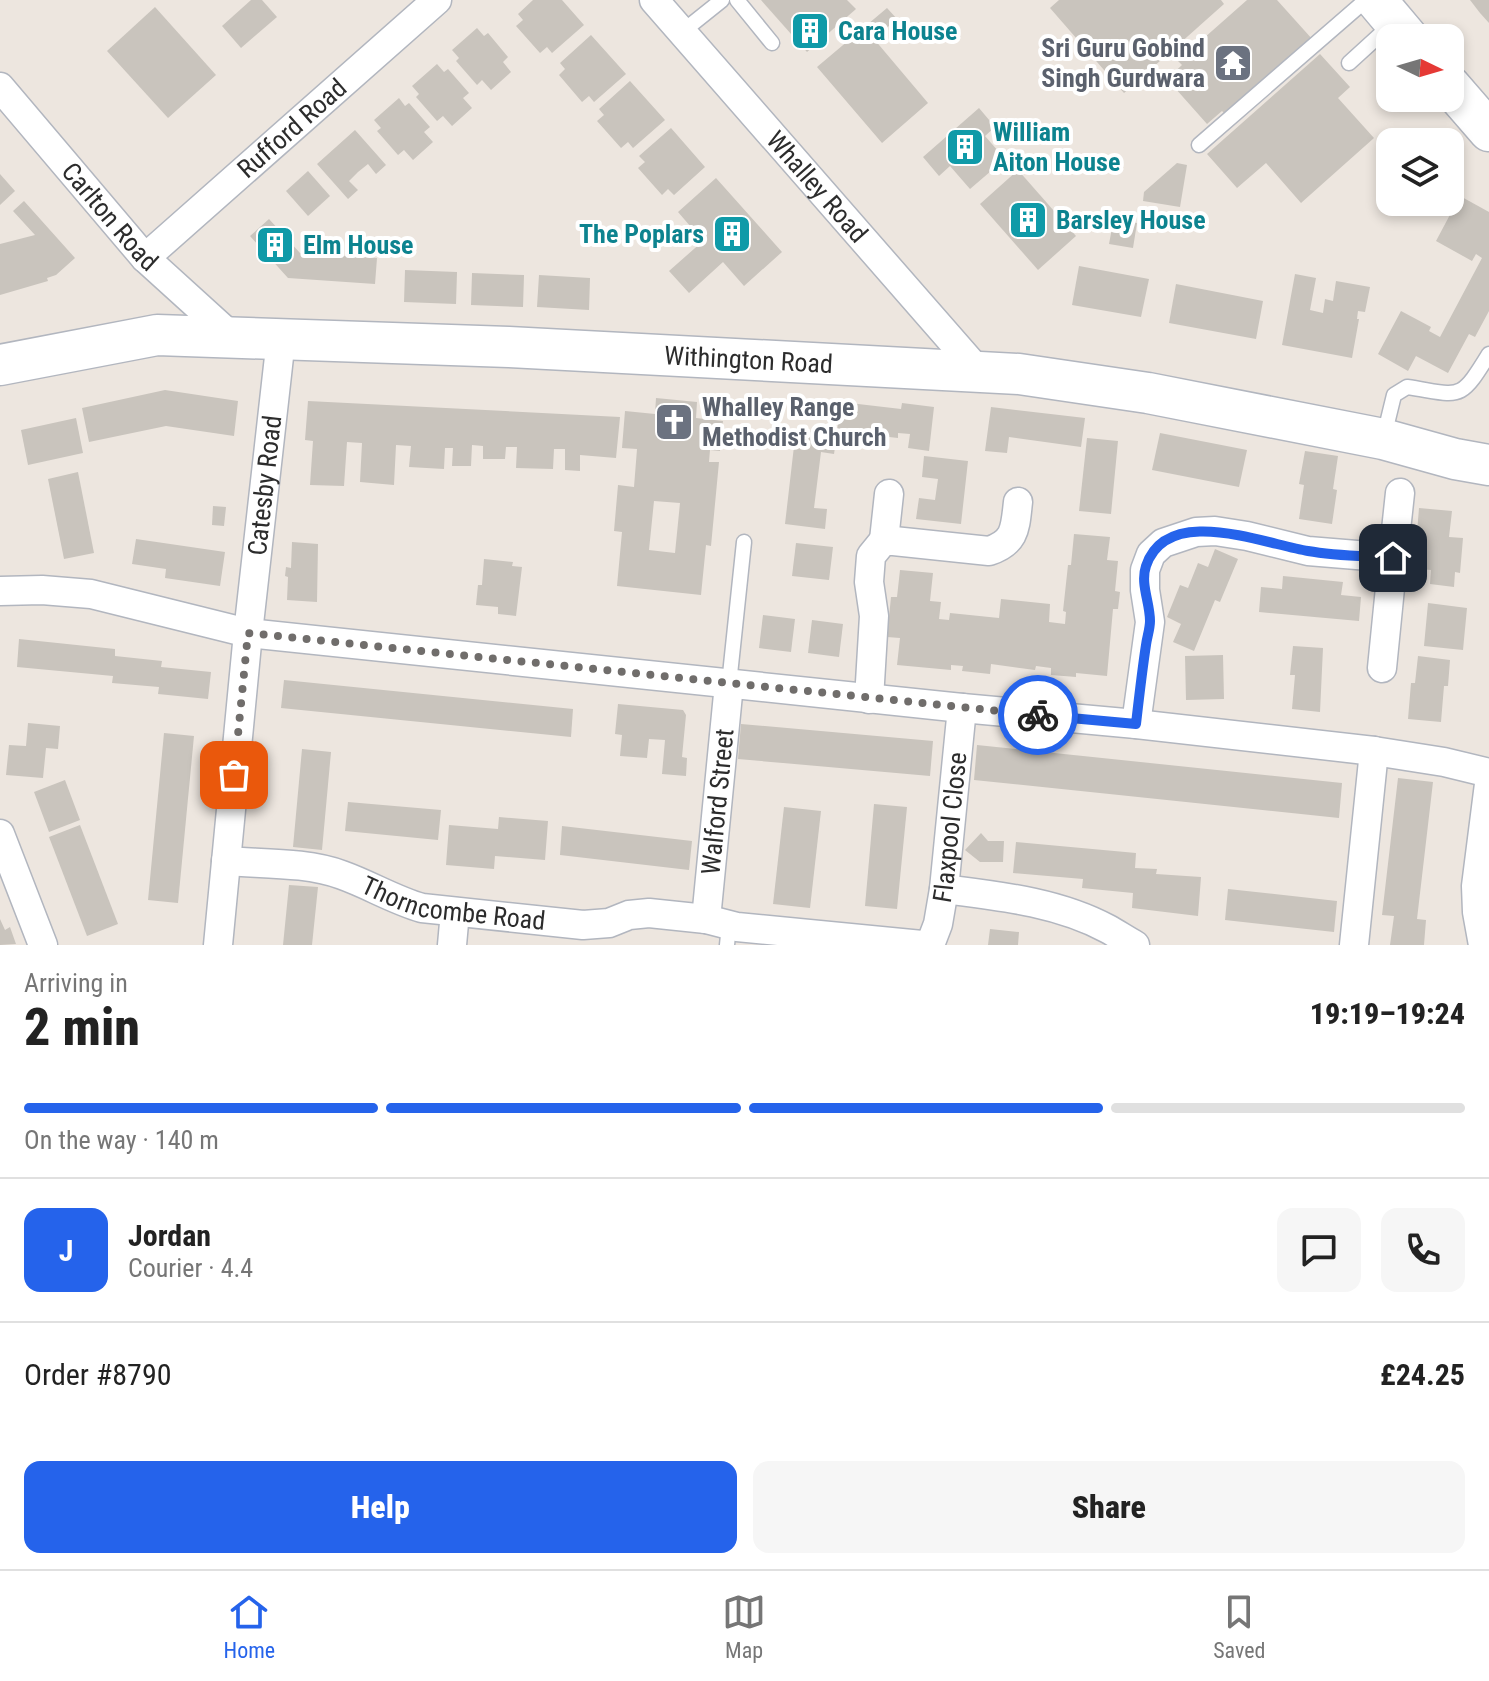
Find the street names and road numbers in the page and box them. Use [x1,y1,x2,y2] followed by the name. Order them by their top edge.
[231,72,352,184] street label: Rufford Road
[761,125,874,249] street label: Whalley Road
[56,156,164,277] street label: Carlton Road
[664,340,834,379] street label: Withington Road
[242,414,287,557] street label: Catesby Road
[695,727,740,876] street label: Walford Street
[927,751,973,905] street label: Flaxpool Close
[357,870,547,936] street label: Thorncombe Road

